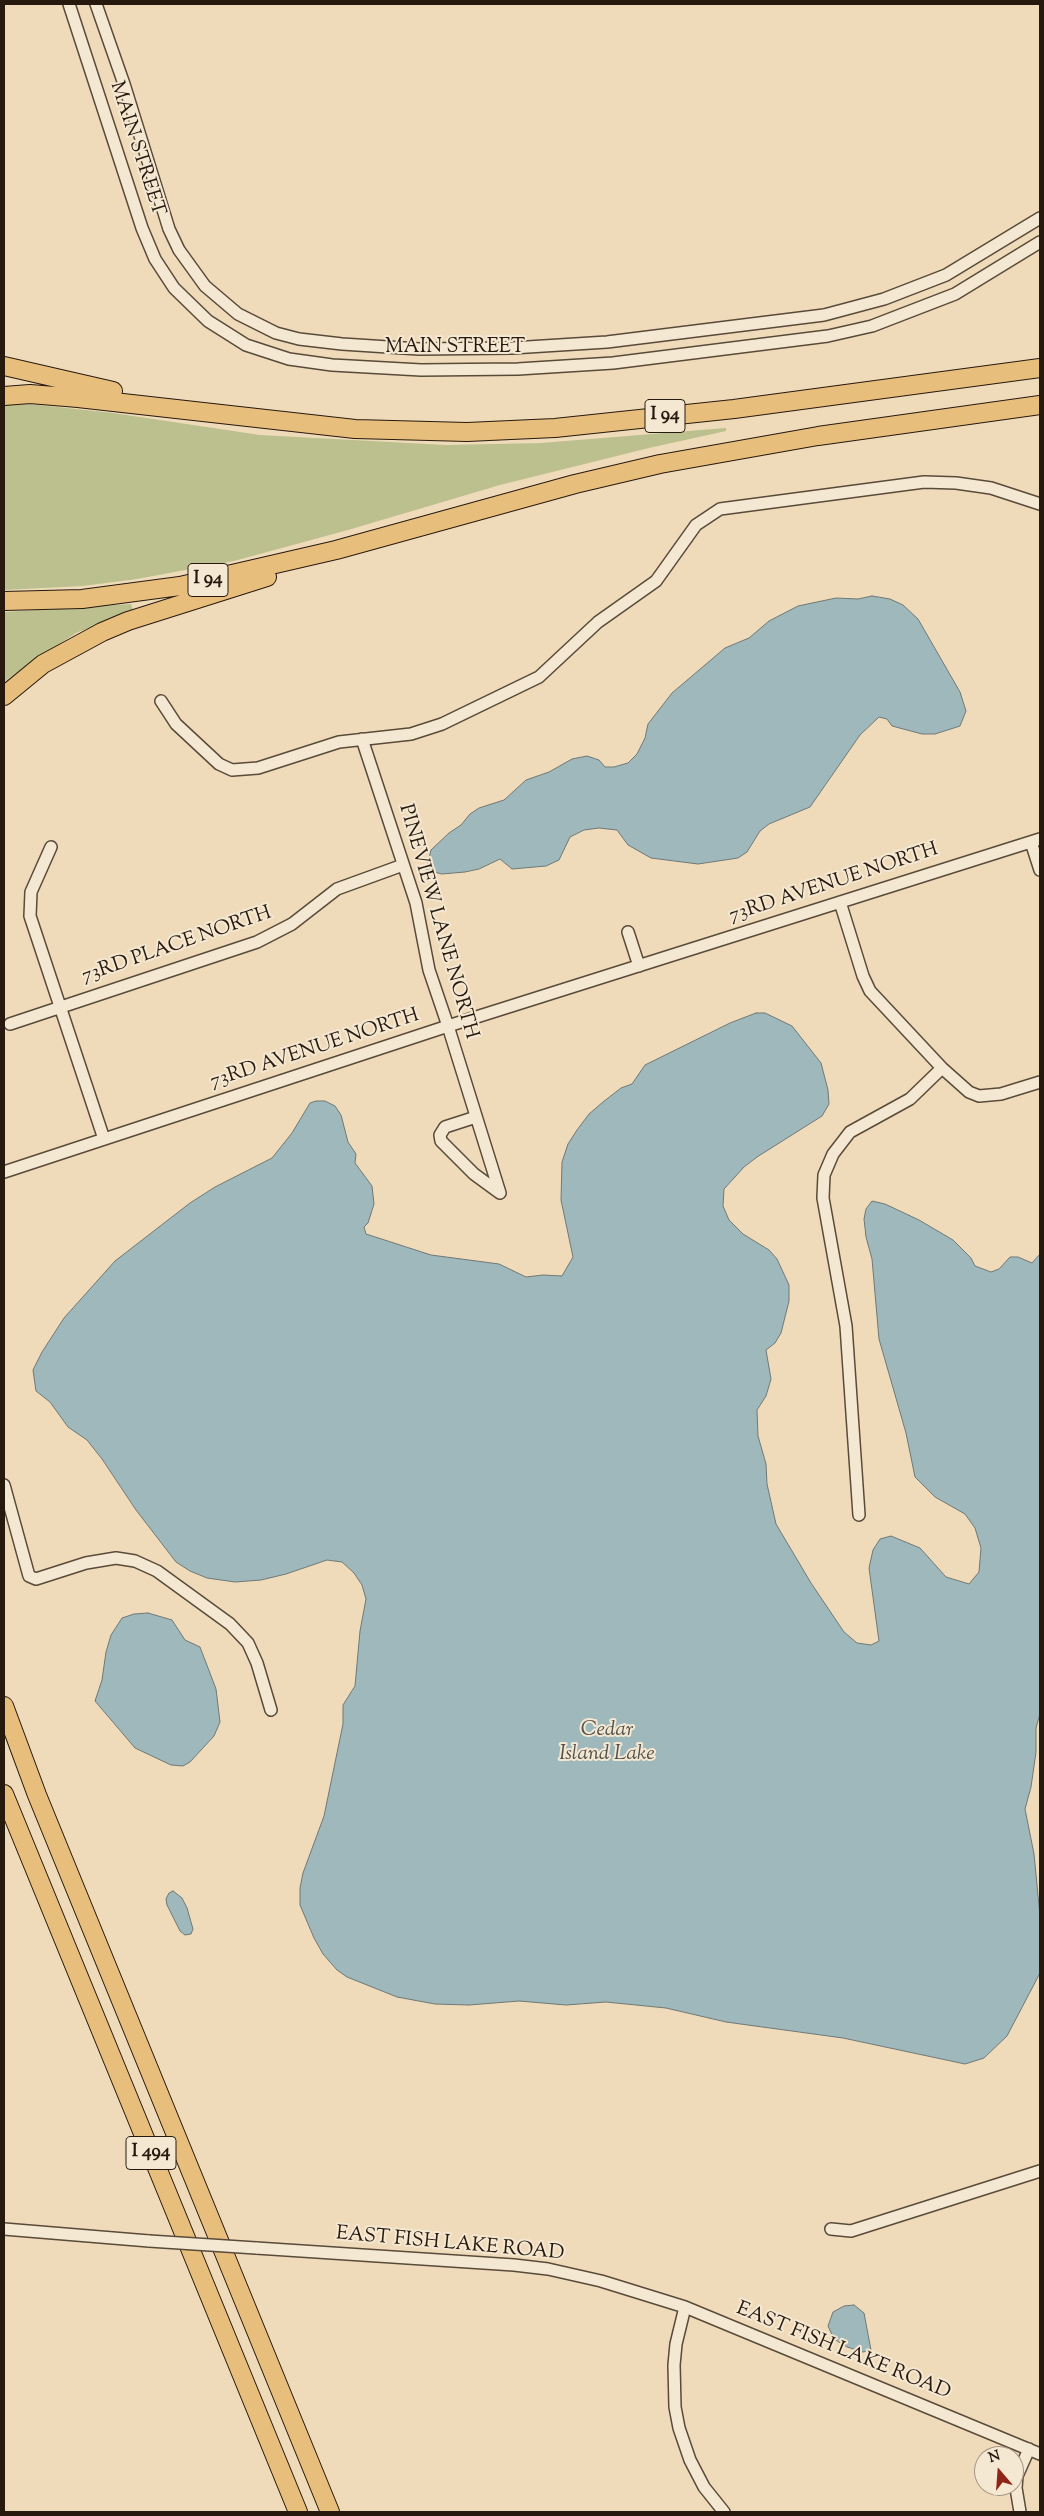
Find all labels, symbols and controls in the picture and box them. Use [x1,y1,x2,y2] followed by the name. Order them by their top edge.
[103,79,169,219] street label: MAIN STREET
[385,337,525,361] street label: MAIN STREET
[645,400,685,432] road number: I 94
[188,564,228,596] road number: I 94
[392,802,482,1042] street label: PINEVIEW LANE NORTH
[726,839,942,929] street label: 73RD AVENUE NORTH
[79,902,275,990] street label: 73RD PLACE NORTH
[207,1005,423,1095] street label: 73RD AVENUE NORTH
[559,1718,655,1768] water label: Cedar Island Lake
[126,2136,176,2170] road number: I 494
[335,2223,565,2267] street label: EAST FISH LAKE ROAD
[732,2298,954,2406] street label: EAST FISH LAKE ROAD
[974,2446,1024,2496] north arrow
[986,2446,1003,2469] text: N

